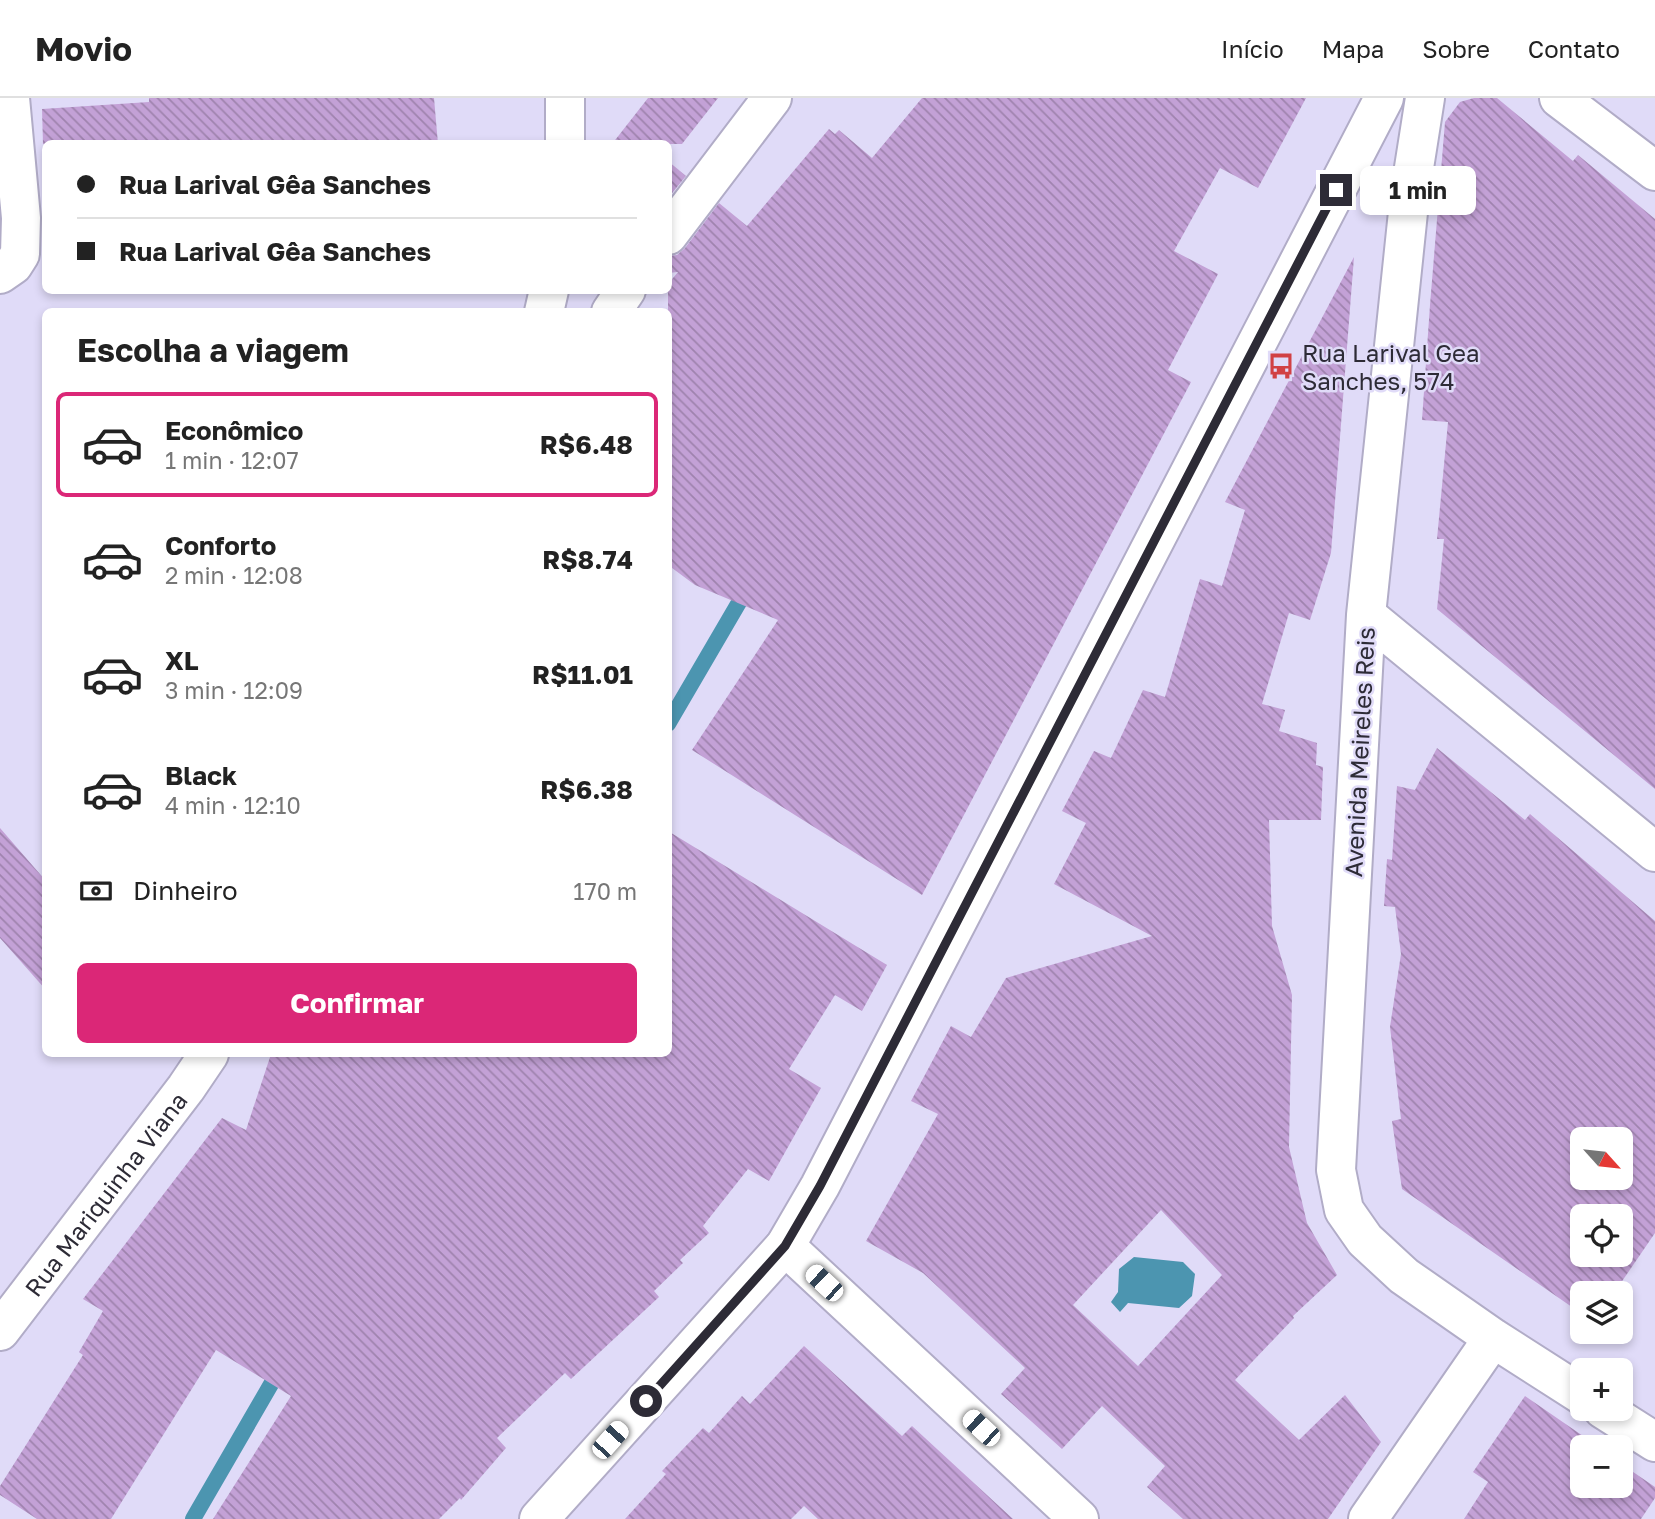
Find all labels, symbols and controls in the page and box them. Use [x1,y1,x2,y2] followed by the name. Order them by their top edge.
[35,29,132,68] text: Movio
[1221,34,1284,63] text: Início
[1322,34,1384,63] text: Mapa
[1422,34,1490,63] text: Sobre
[1528,34,1620,63] text: Contato
[1360,166,1476,214] callout: 1 min
[119,169,431,200] text: Rua Larival Gêa Sanches
[1320,174,1352,206] route end
[1389,176,1447,204] text: 1 min
[119,236,431,267] text: Rua Larival Gêa Sanches
[77,331,349,369] text: Escolha a viagem
[1302,338,1480,395] place label: Rua Larival Gea Sanches, 574
[1266,351,1296,381] bus stop icon: Rua Larival Gea Sanches, 574
[81,413,144,476] icon: car
[165,415,303,446] text: Econômico
[540,429,633,460] text: R$6.48
[165,446,299,474] text: 1 min · 12:07
[81,528,144,591] icon: car
[165,530,276,561] text: Conforto
[542,544,633,575] text: R$8.74
[165,561,303,589] text: 2 min · 12:08
[1338,626,1380,878] street label: Avenida Meireles Reis
[81,643,144,706] icon: car
[165,645,199,676] text: XL
[532,659,633,690] text: R$11.01
[165,676,303,704] text: 3 min · 12:09
[81,758,144,821] icon: car
[165,760,237,791] text: Black
[540,774,633,805] text: R$6.38
[165,791,301,819] text: 4 min · 12:10
[77,872,115,910] icon: cash
[133,875,238,906] text: Dinheiro
[573,877,637,905] text: 170 m
[77,963,637,1043] button: Confirmar
[18,1086,192,1301] street label: Rua Mariquinha Viana
[1570,1127,1633,1190] north arrow
[1570,1127,1633,1498] map controls
[1570,1204,1633,1267] button: locate
[802,1261,847,1305] car
[1570,1281,1633,1344] button: layers
[1570,1358,1633,1421] button: +
[630,1385,662,1417] route start
[959,1406,1004,1450] car
[589,1417,632,1463] car
[1570,1435,1633,1498] button: −

